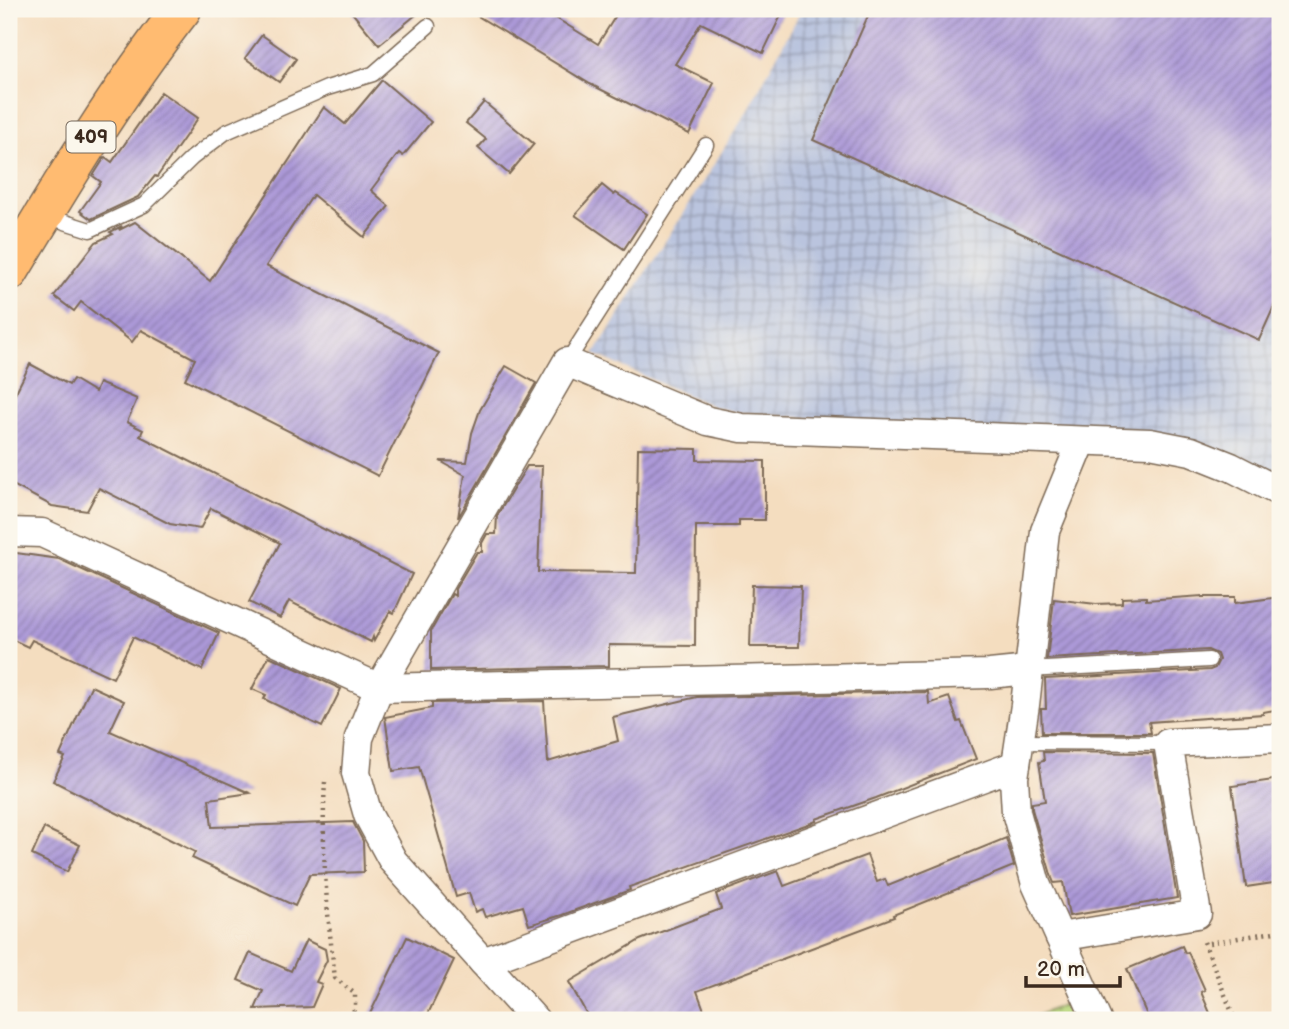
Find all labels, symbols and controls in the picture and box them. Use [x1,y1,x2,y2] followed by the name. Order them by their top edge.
[66,122,116,153] road number: 409
[1026,945,1121,989] scale bar
[1037,957,1085,982] text: 20 m

